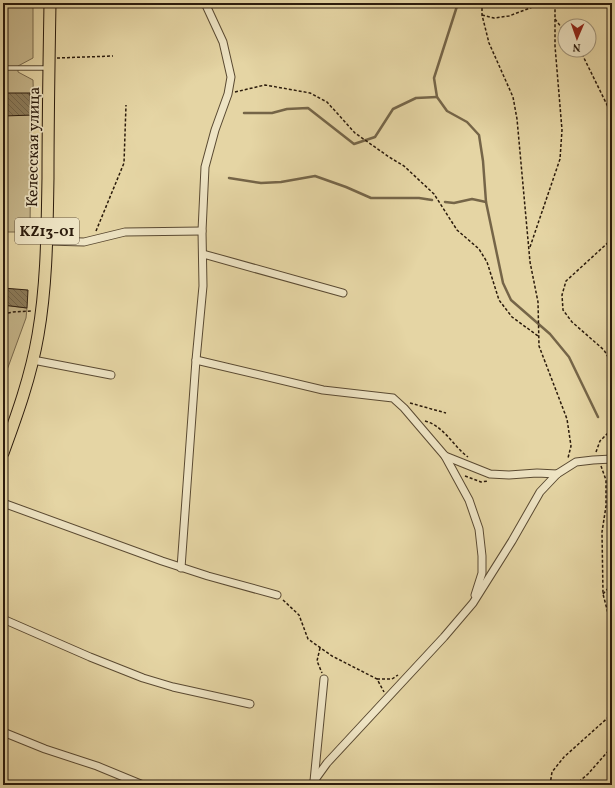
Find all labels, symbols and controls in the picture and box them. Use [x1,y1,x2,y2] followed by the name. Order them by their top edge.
[557,18,597,58] north arrow
[572,39,581,54] text: N
[22,87,46,207] street label: Келесская улица
[15,218,79,244] road number: KZ13-01

